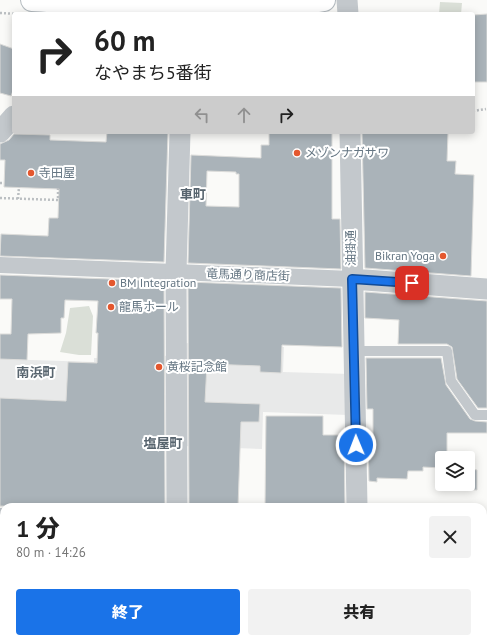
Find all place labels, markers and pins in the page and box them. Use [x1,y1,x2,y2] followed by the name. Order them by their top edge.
[305,145,389,160] place label: メゾンナガサワ
[292,148,302,158] marker: メゾンナガサワ
[39,165,75,180] place label: 寺田屋
[26,168,36,178] marker: 寺田屋
[375,248,435,263] place label: Bikran Yoga
[438,251,448,261] marker: Bikran Yoga
[395,266,429,300] pin
[120,275,196,290] place label: BM Integration
[107,278,117,288] marker: BM Integration
[119,299,179,314] place label: 龍馬ホール
[106,302,116,312] marker: 龍馬ホール
[167,359,227,374] place label: 黄桜記念館
[154,362,164,372] marker: 黄桜記念館

